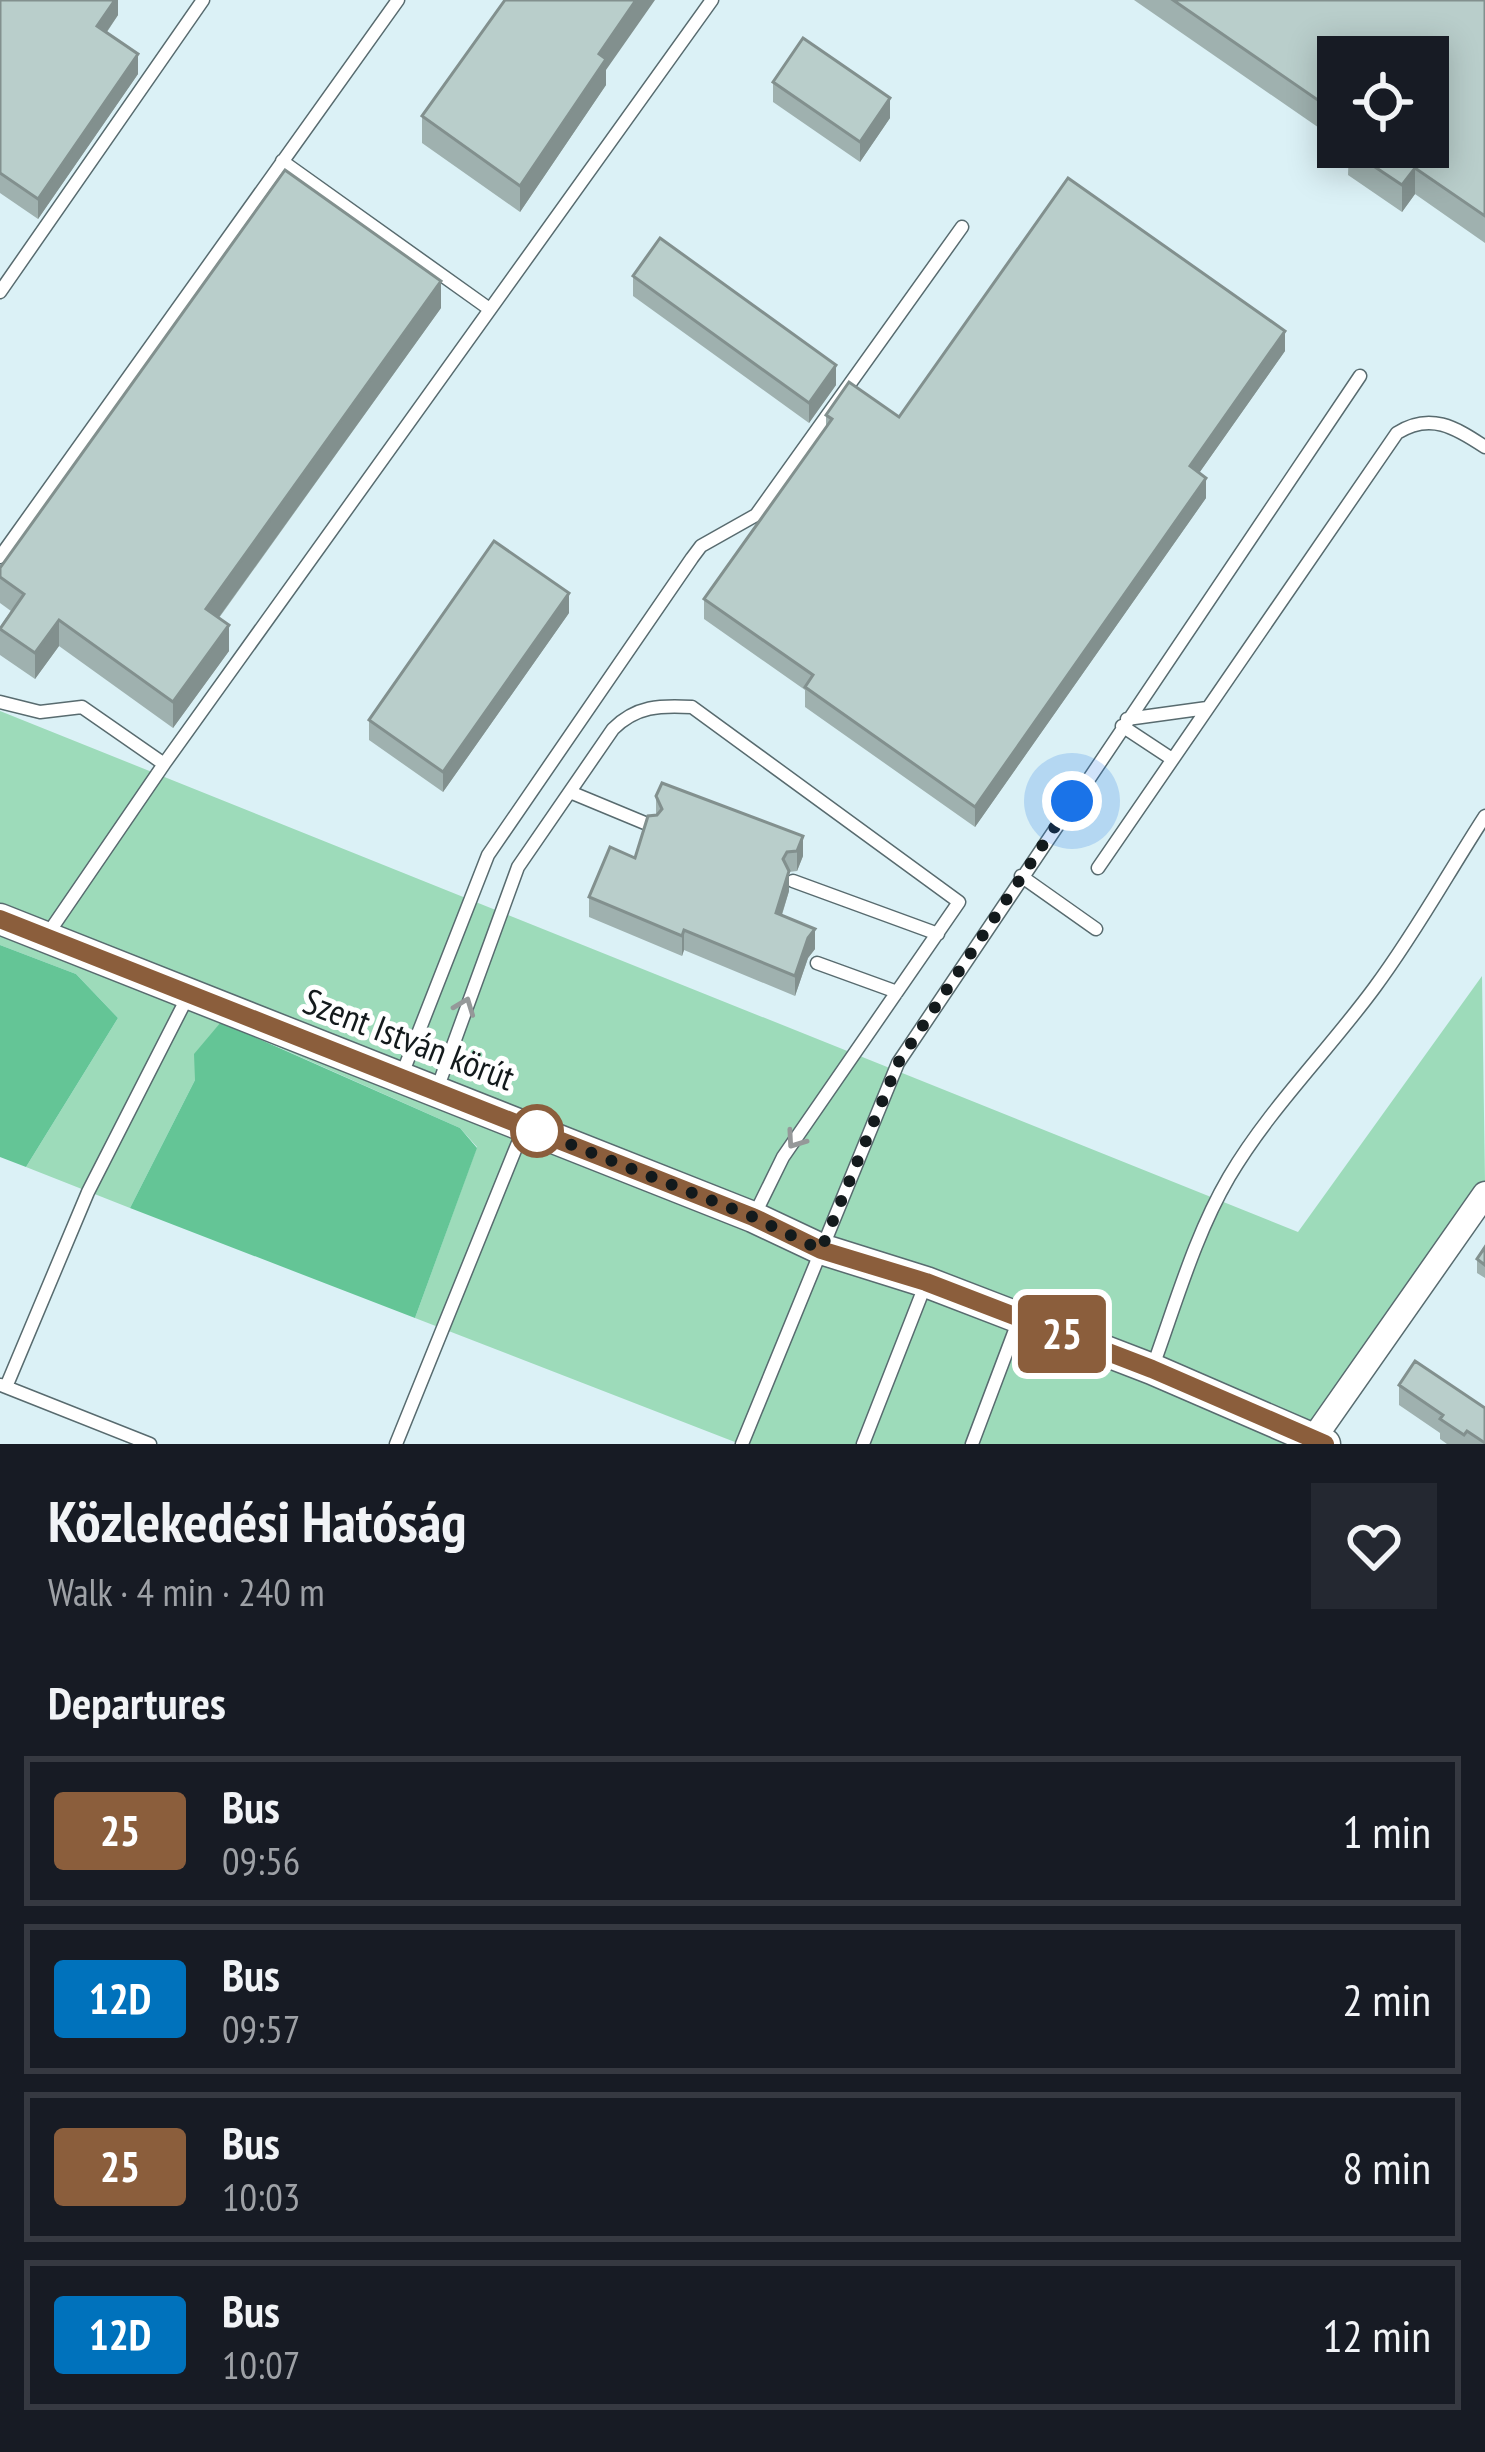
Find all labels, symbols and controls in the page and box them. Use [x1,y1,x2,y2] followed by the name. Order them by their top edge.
[1317,36,1449,168] map controls
[1317,36,1449,168] button: locate
[1042,771,1102,831] your location
[297,977,522,1100] street label: Szent István körút
[451,997,475,1018] one-way arrow
[512,1106,562,1156] unlabelled marker
[787,1126,809,1148] one-way arrow
[1008,1295,1116,1373] line badge: 25
[1042,1306,1082,1361] text: 25
[1311,1483,1437,1609] button: heart
[48,1484,467,1558] text: Közlekedési Hatóság
[48,1566,325,1617] text: Walk · 4 min · 240 m
[48,1673,226,1731] text: Departures
[222,1777,280,1835] text: Bus
[1342,1802,1431,1860] text: 1 min
[100,1803,140,1858] text: 25
[222,1835,300,1886] text: 09:56
[222,1945,280,2003] text: Bus
[1342,1970,1431,2028] text: 2 min
[89,1971,151,2026] text: 12D
[222,2003,300,2054] text: 09:57
[222,2113,280,2171] text: Bus
[1342,2138,1431,2196] text: 8 min
[100,2139,140,2194] text: 25
[222,2171,300,2222] text: 10:03
[222,2281,280,2339] text: Bus
[1322,2306,1431,2364] text: 12 min
[89,2307,151,2362] text: 12D
[222,2339,300,2390] text: 10:07

